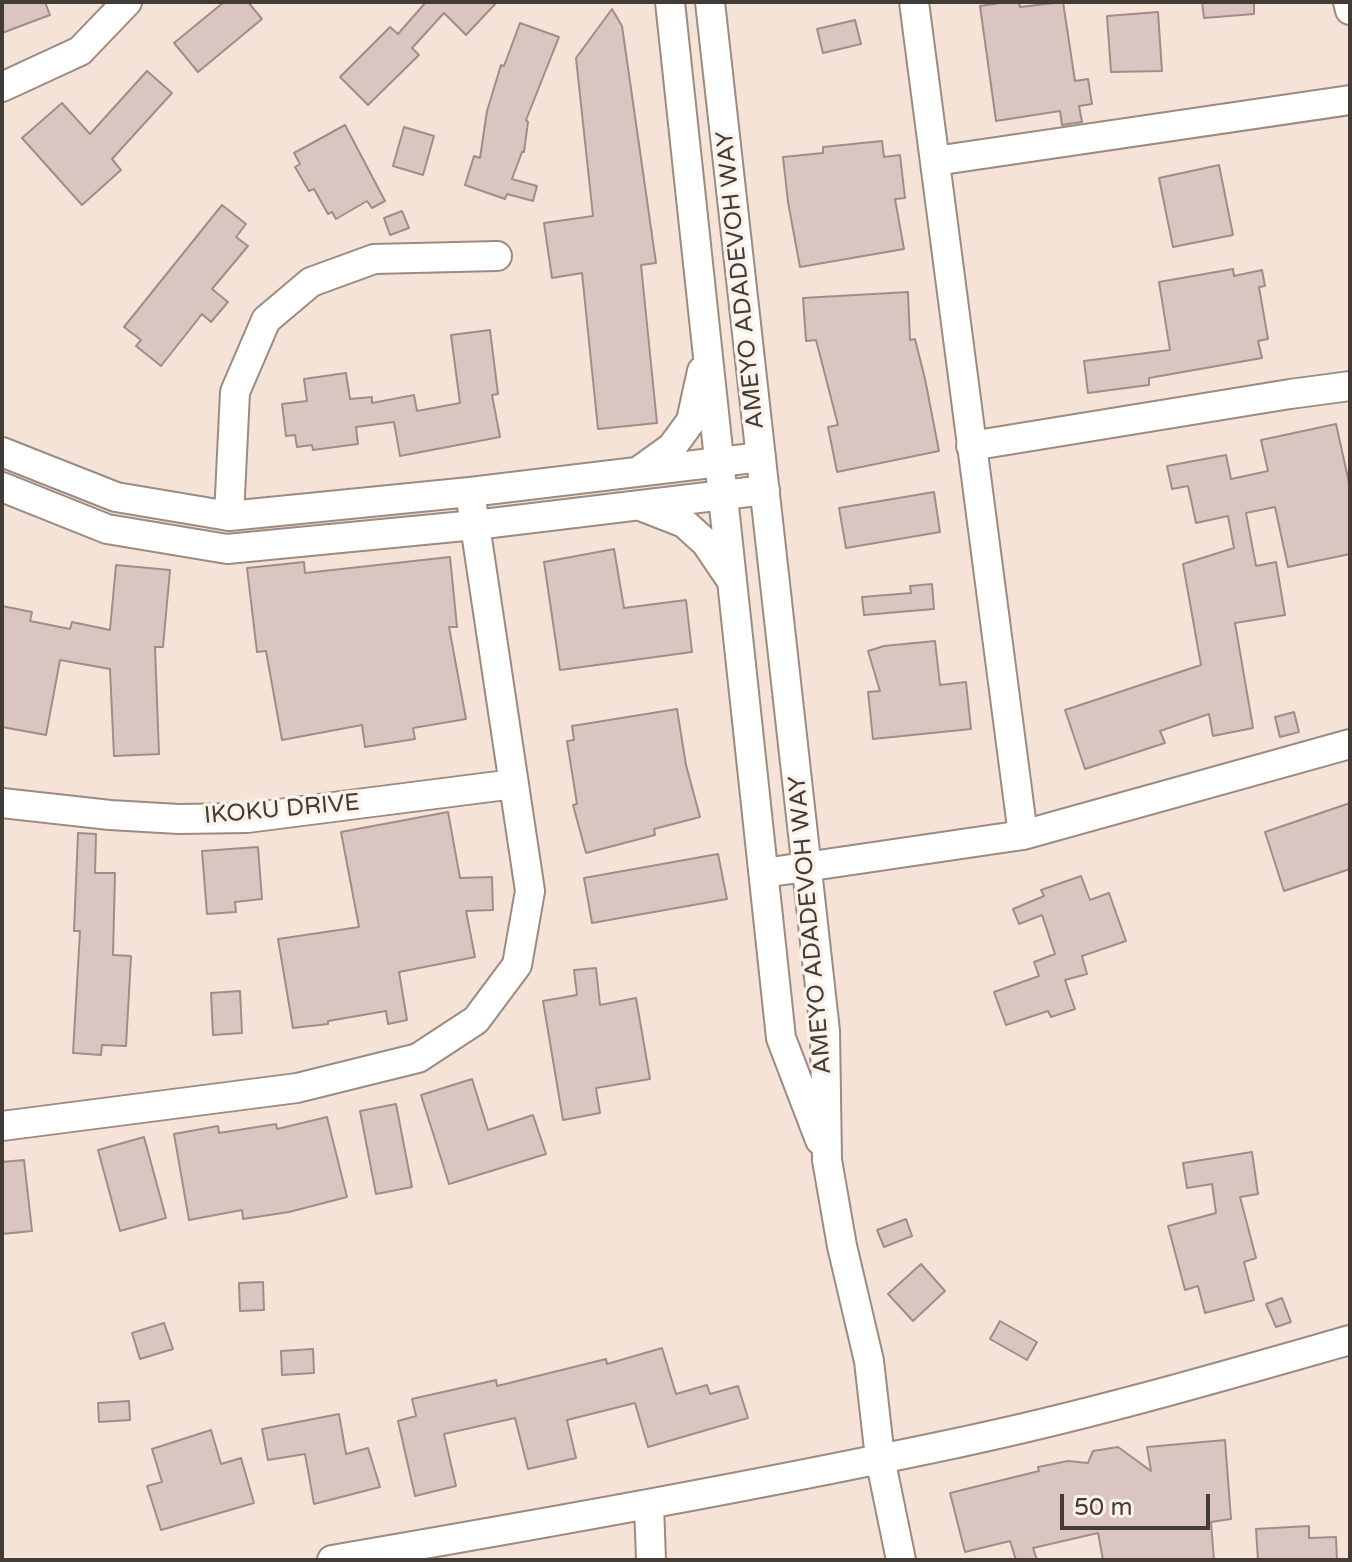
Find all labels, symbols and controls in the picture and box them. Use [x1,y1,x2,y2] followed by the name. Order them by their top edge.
[711,129,771,431] street label: AMEYO ADADEVOH WAY
[784,774,838,1076] street label: AMEYO ADADEVOH WAY
[203,789,361,831] street label: IKOKU DRIVE
[1064,1478,1214,1528] scale bar
[1074,1493,1132,1522] text: 50 m

